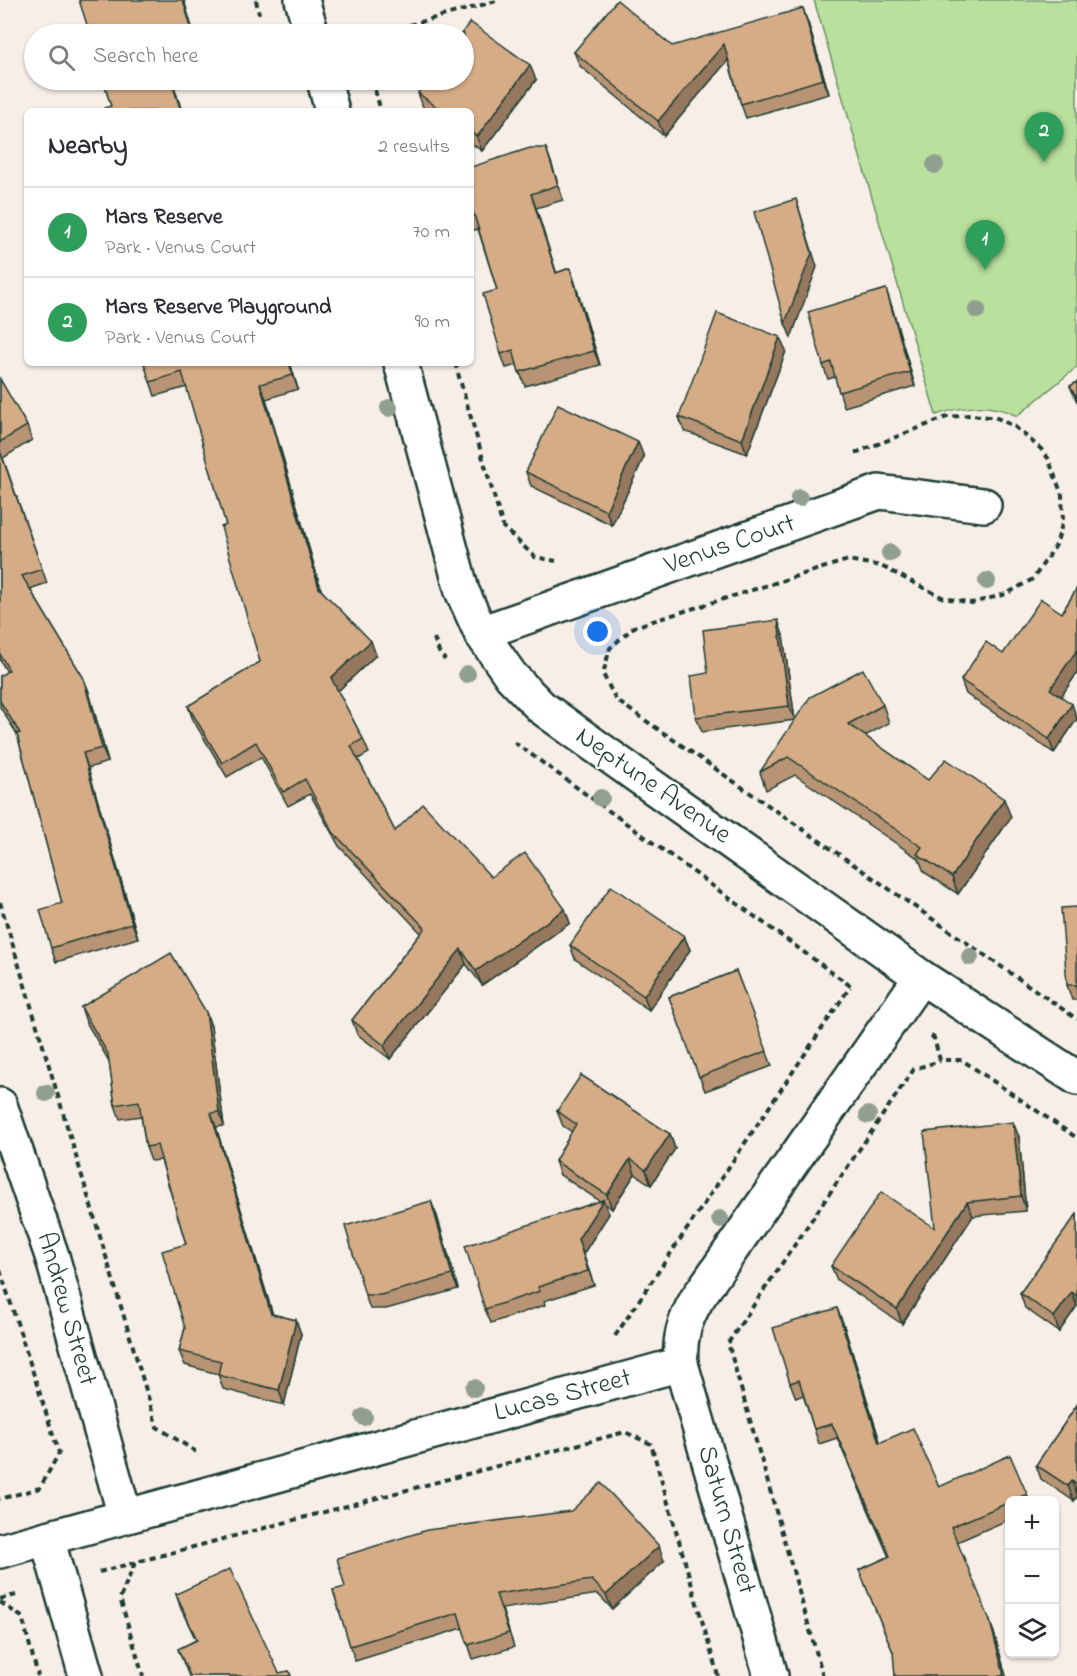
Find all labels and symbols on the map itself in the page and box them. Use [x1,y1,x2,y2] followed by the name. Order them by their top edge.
[1024,112,1064,162] pin: 2
[966,220,1004,270] pin: 1
[659,504,800,586] street label: Venus Court
[583,617,612,646] your location
[567,718,740,855] street label: Neptune Avenue
[25,1228,107,1390] street label: Andrew Street
[490,1359,636,1433] street label: Lucas Street
[686,1441,766,1599] street label: Saturn Street

